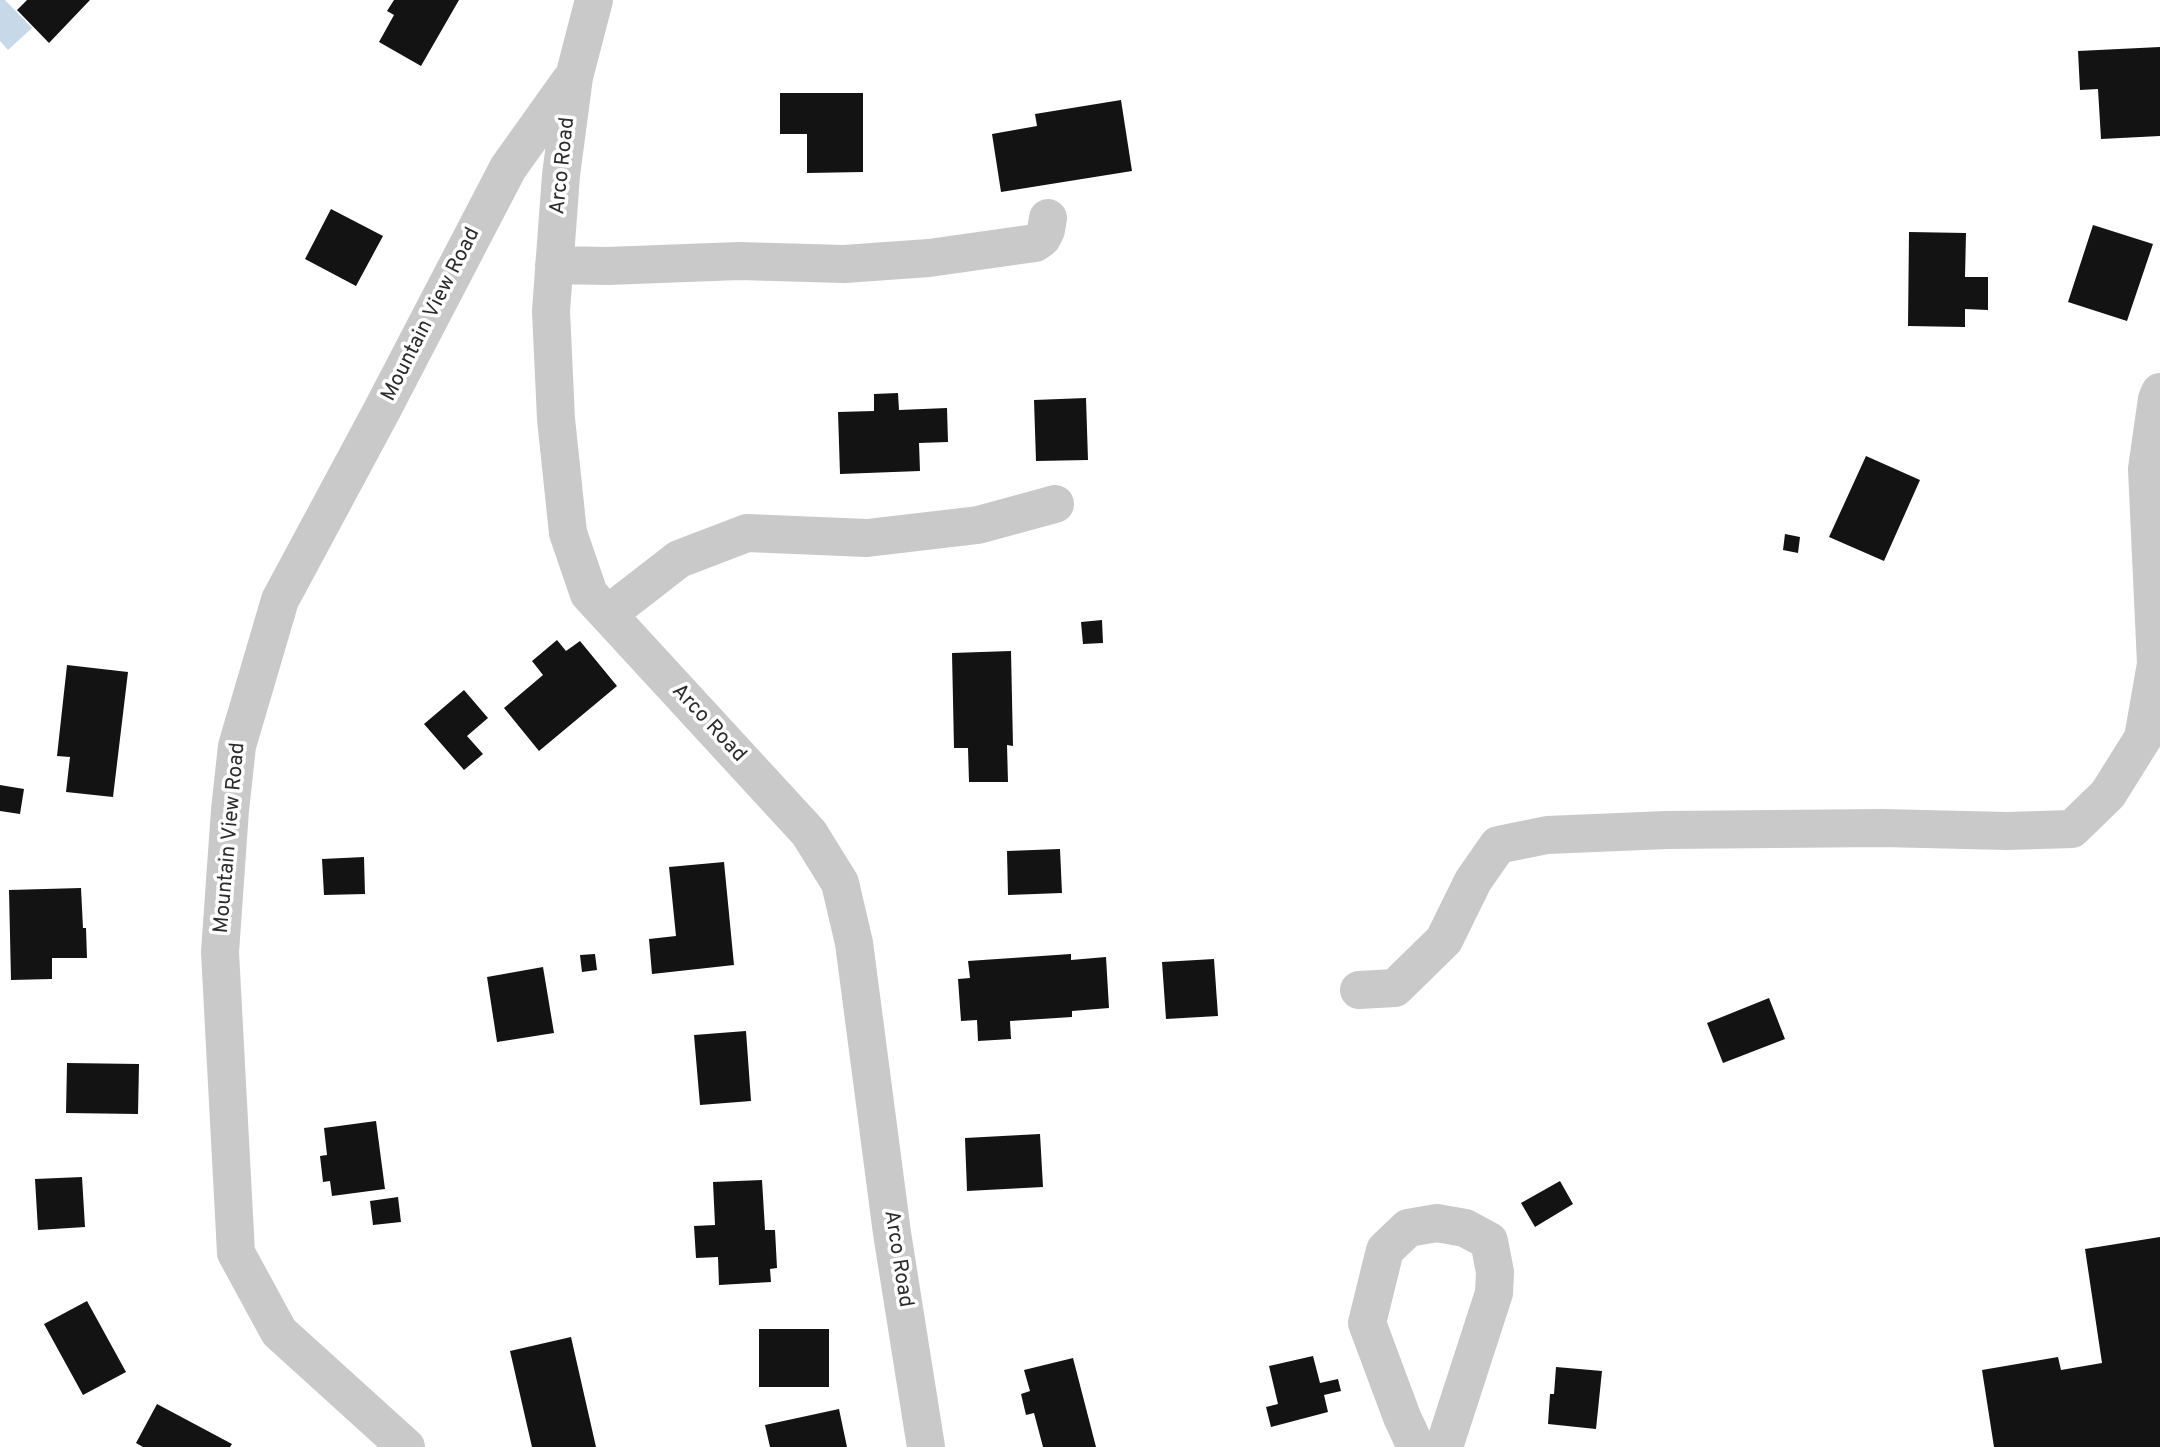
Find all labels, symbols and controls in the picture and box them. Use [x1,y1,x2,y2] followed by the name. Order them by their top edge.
[546,116,582,216] street label: Arco Road
[377,224,487,406] street label: Mountain View Road
[665,680,751,768] street label: Arco Road
[210,741,252,935] street label: Mountain View Road
[877,1209,917,1309] street label: Arco Road

